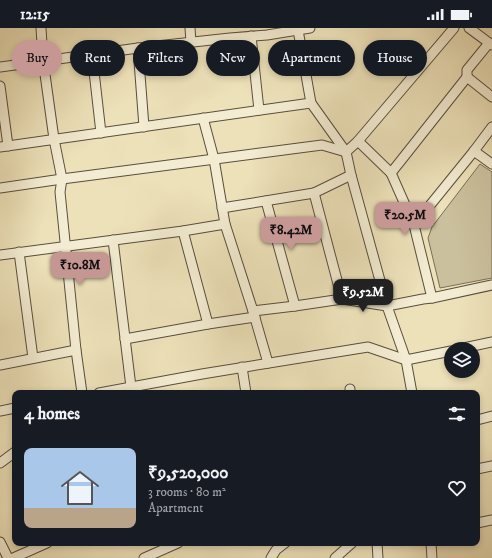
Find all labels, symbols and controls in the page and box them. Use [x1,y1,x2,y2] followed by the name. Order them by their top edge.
[20,5,50,24] text: 12:15
[12,40,62,76] chip: Buy
[70,40,125,76] chip: Rent
[133,40,198,76] chip: Filters
[206,40,260,76] chip: New
[268,40,355,76] chip: Apartment
[363,40,427,76] chip: House
[372,202,438,236] pin: ₹20.5M
[384,207,426,223] text: ₹20.5M
[258,217,324,251] pin: ₹8.42M
[270,222,312,238] text: ₹8.42M
[47,252,113,286] pin: ₹10.8M
[60,257,100,273] text: ₹10.8M
[330,279,396,313] pin: ₹9.52M
[342,284,384,300] text: ₹9.52M
[444,342,480,378] map controls
[444,342,480,378] button: layers
[24,403,80,425] text: 4 homes
[446,403,468,425] icon: filters
[148,462,229,484] text: ₹9,520,000
[56,464,104,512] icon: home
[446,477,468,499] icon: heart
[148,484,226,500] text: 3 rooms · 80 m²
[148,500,203,516] text: Apartment

